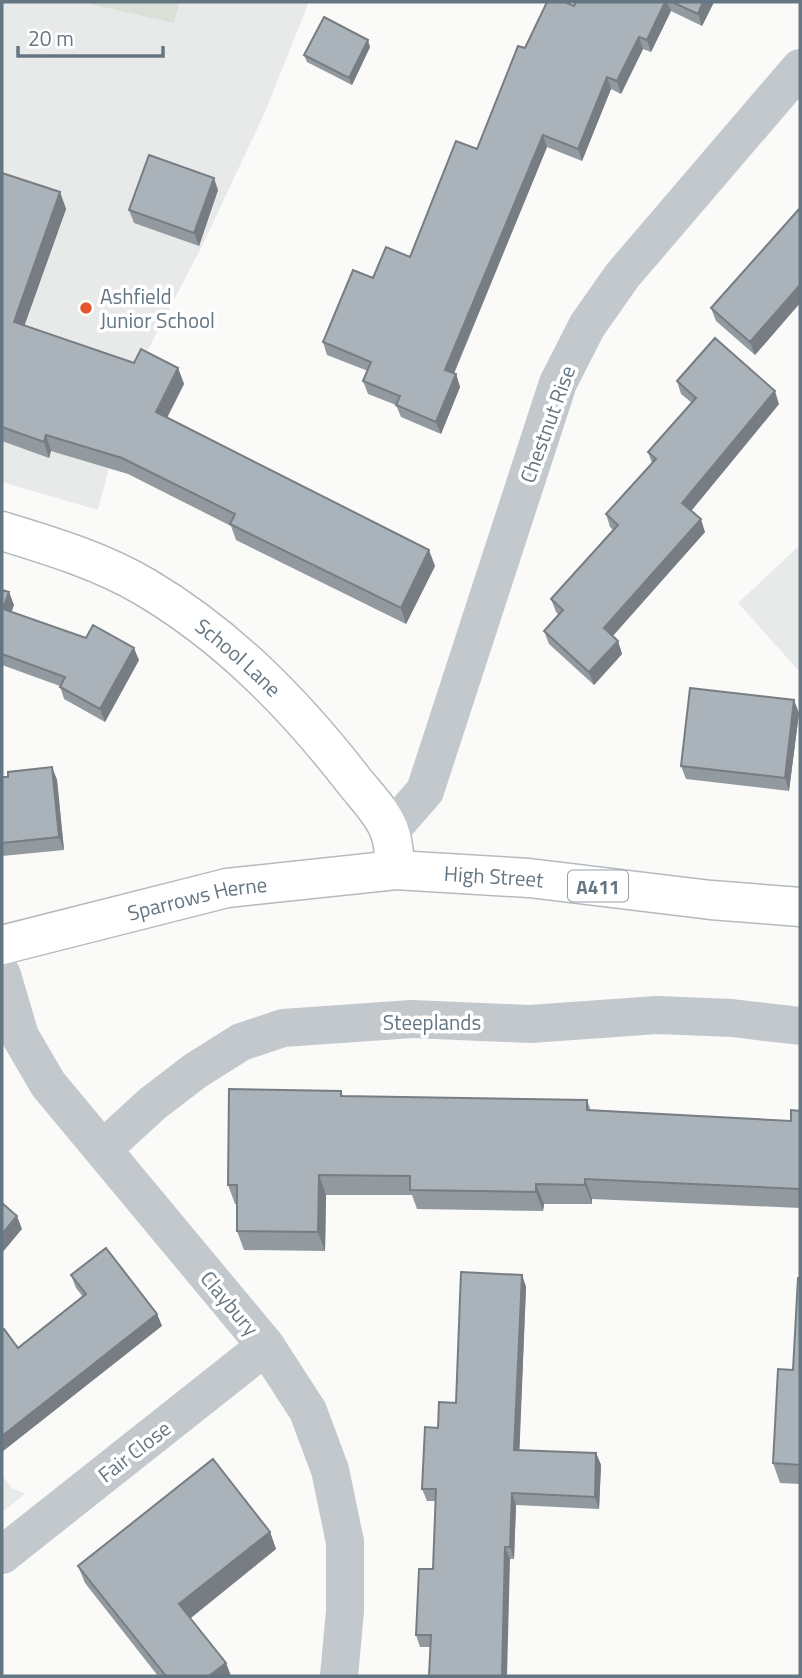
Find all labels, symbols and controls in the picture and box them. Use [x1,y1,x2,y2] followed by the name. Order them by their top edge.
[18,14,163,58] scale bar
[28,22,74,54] text: 20 m
[100,280,215,336] place label: Ashfield Junior School
[78,300,94,316] marker: Ashfield Junior School
[511,361,583,487] street label: Chestnut Rise
[189,610,289,704] street label: School Lane
[443,857,546,896] street label: High Street
[124,868,269,929] street label: Sparrows Herne
[568,870,628,902] road number: A411
[383,1006,481,1038] street label: Steeplands
[193,1263,267,1343] street label: Claybury
[91,1412,177,1490] street label: Fair Close

